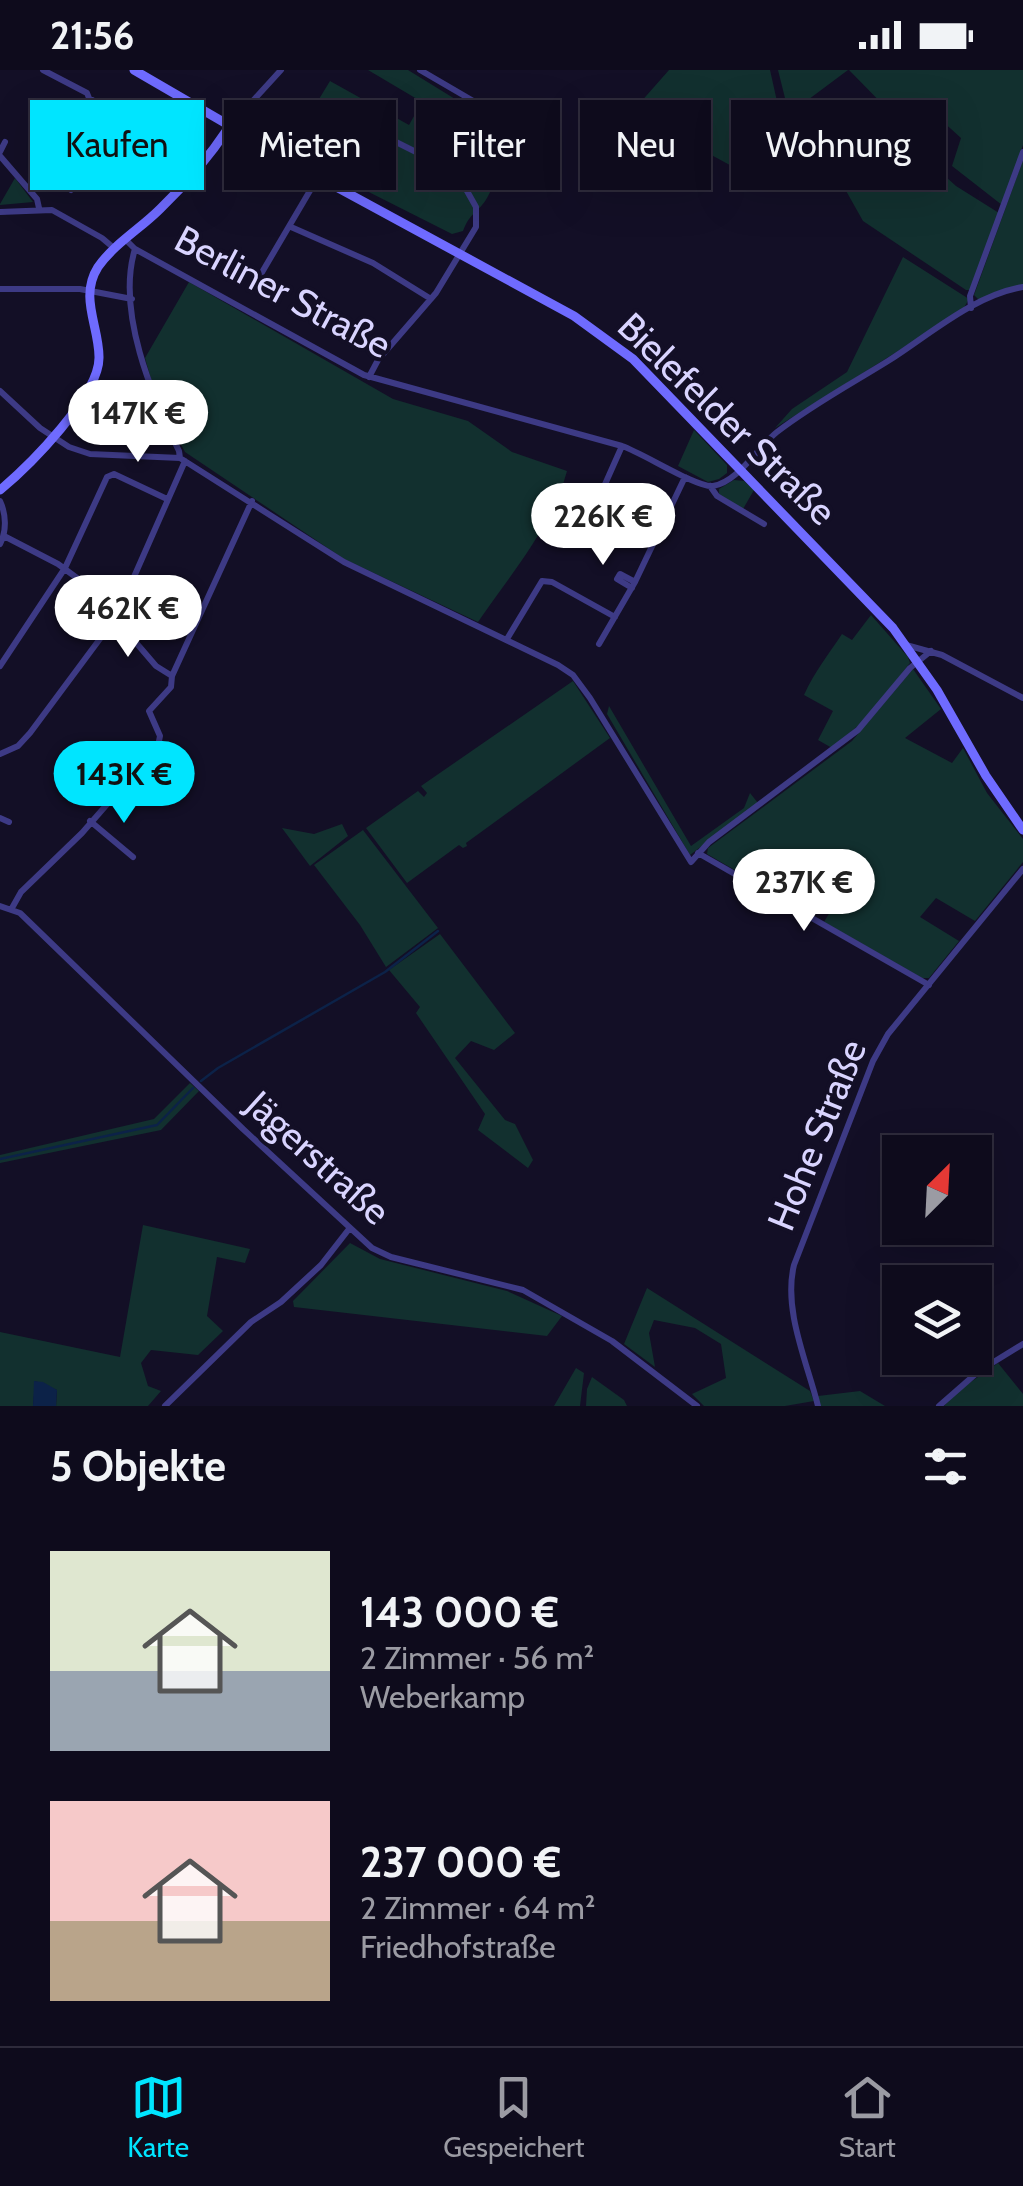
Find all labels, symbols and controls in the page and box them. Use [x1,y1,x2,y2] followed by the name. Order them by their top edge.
[50,12,134,59] text: 21:56
[30,100,204,190] chip: Kaufen
[224,100,396,190] chip: Mieten
[416,100,560,190] chip: Filter
[580,100,711,190] chip: Neu
[731,100,946,190] chip: Wohnung
[167,215,399,368] street label: Berliner Straße
[608,303,846,535] street label: Bielefelder Straße
[57,380,219,465] pin: 147K €
[90,393,186,432] text: 147K €
[522,483,684,568] pin: 226K €
[553,496,653,535] text: 226K €
[47,575,209,660] pin: 462K €
[77,588,179,627] text: 462K €
[43,741,205,826] pin: 143K €
[76,754,172,793] text: 143K €
[723,849,885,934] pin: 237K €
[755,862,853,901] text: 237K €
[757,1033,876,1237] street label: Hohe Straße
[236,1080,400,1235] street label: Jägerstraße
[882,1135,992,1245] north arrow
[882,1135,992,1375] map controls
[882,1265,992,1375] button: layers
[918,1439,973,1494] icon: filters
[50,1440,226,1492] text: 5 Objekte
[360,1586,559,1638] text: 143 000 €
[130,1591,250,1711] icon: home
[360,1638,594,1677] text: 2 Zimmer · 56 m²
[360,1677,525,1716] text: Weberkamp
[360,1836,561,1888] text: 237 000 €
[130,1841,250,1961] icon: home
[360,1888,595,1927] text: 2 Zimmer · 64 m²
[360,1927,556,1966] text: Friedhofstraße
[127,2070,189,2164] tab: Karte
[443,2070,584,2164] tab: Gespeichert
[839,2070,896,2164] tab: Start

